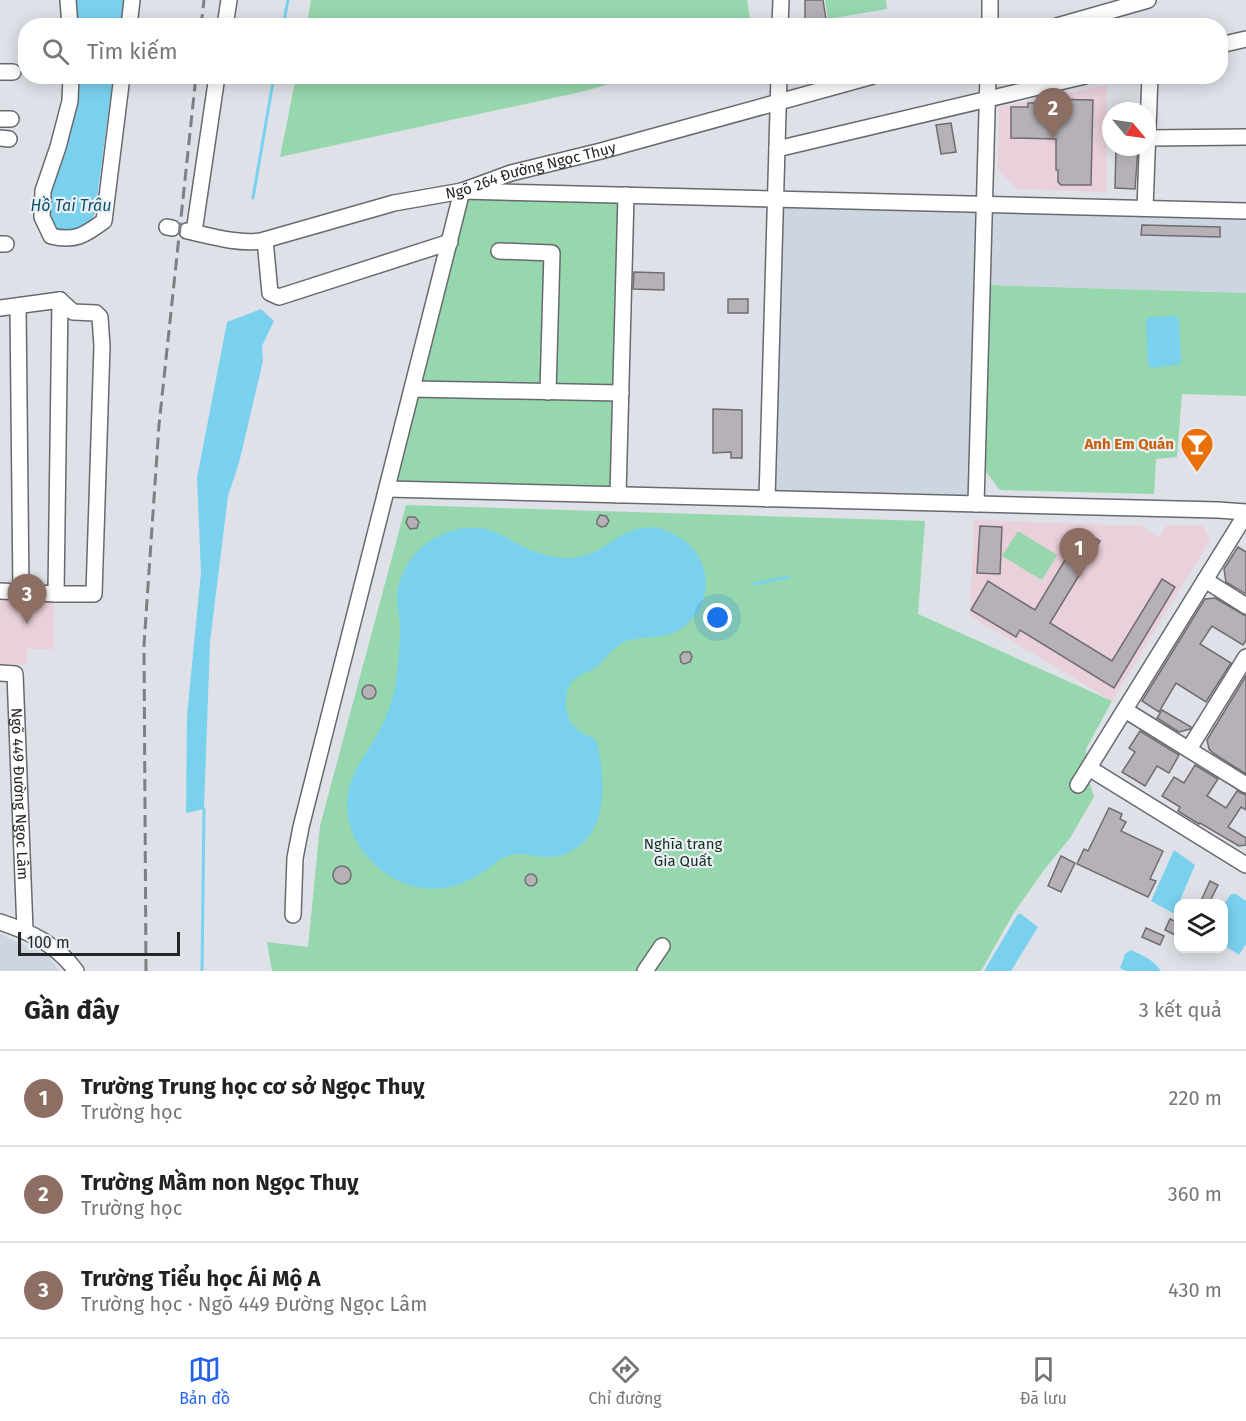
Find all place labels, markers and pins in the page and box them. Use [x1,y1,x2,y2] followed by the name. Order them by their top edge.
[1034,88,1072,138] pin: 2
[1179,426,1215,473] bar icon: Anh Em Quán
[1084,435,1174,453] place label: Anh Em Quán
[1060,528,1098,578] pin: 1
[8,574,46,624] pin: 3

